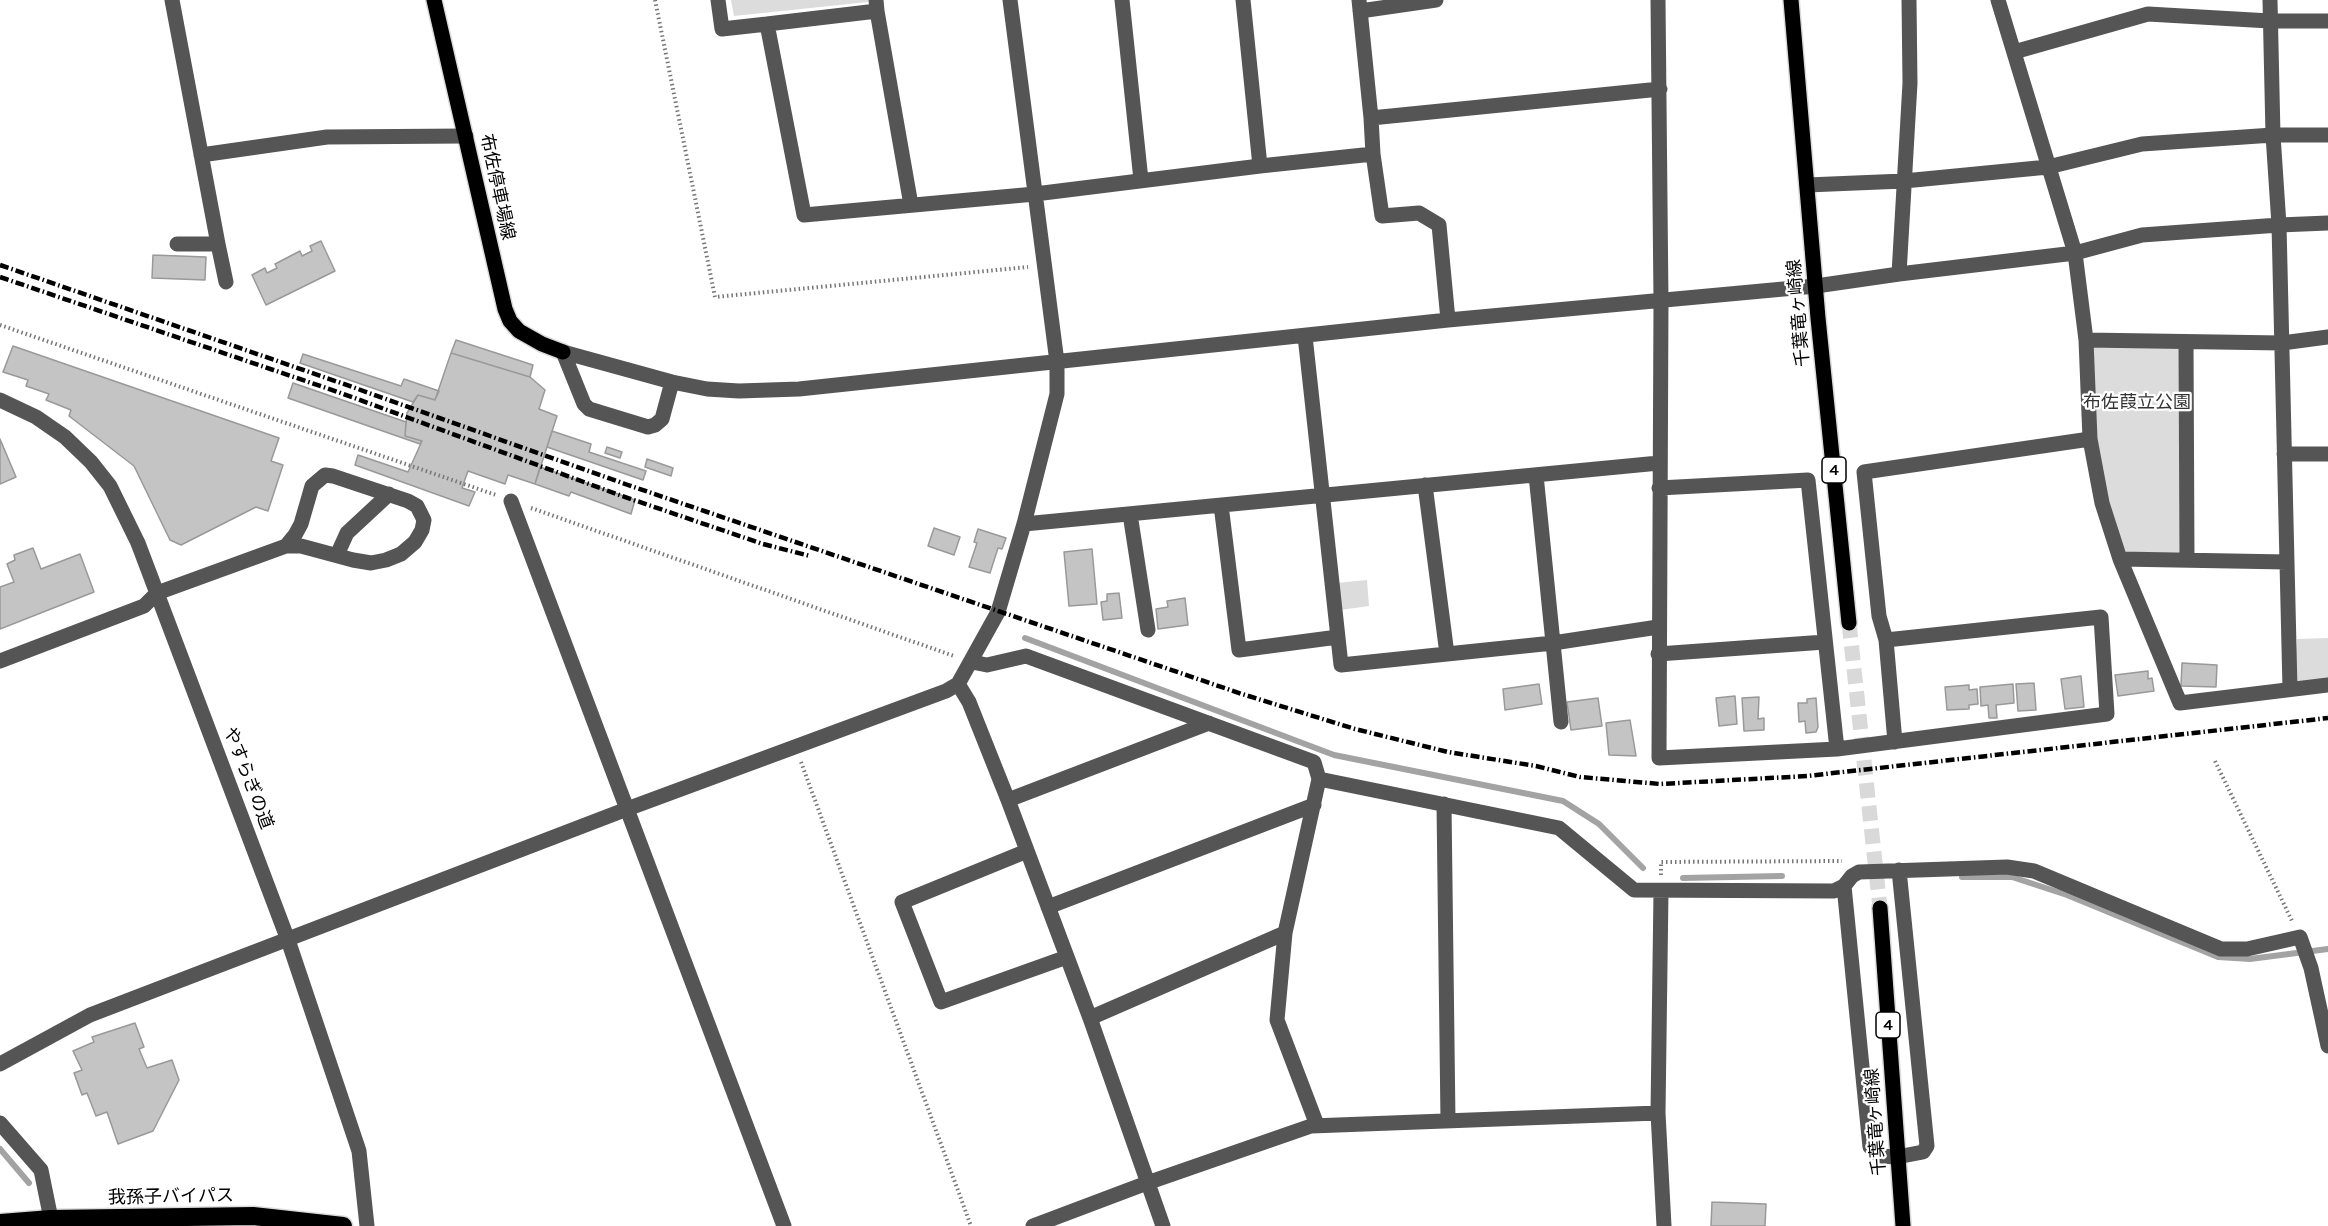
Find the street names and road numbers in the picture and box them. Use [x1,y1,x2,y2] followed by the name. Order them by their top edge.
[475,132,519,242] street label: 布佐停車場線
[1784,258,1814,368] street label: 千葉竜ヶ崎線
[1822,457,1846,483] road number: 4
[219,724,277,832] street label: やすらぎの道
[1876,1012,1900,1038] road number: 4
[1861,1067,1891,1177] street label: 千葉竜ヶ崎線
[108,1185,234,1209] street label: 我孫子バイパス

